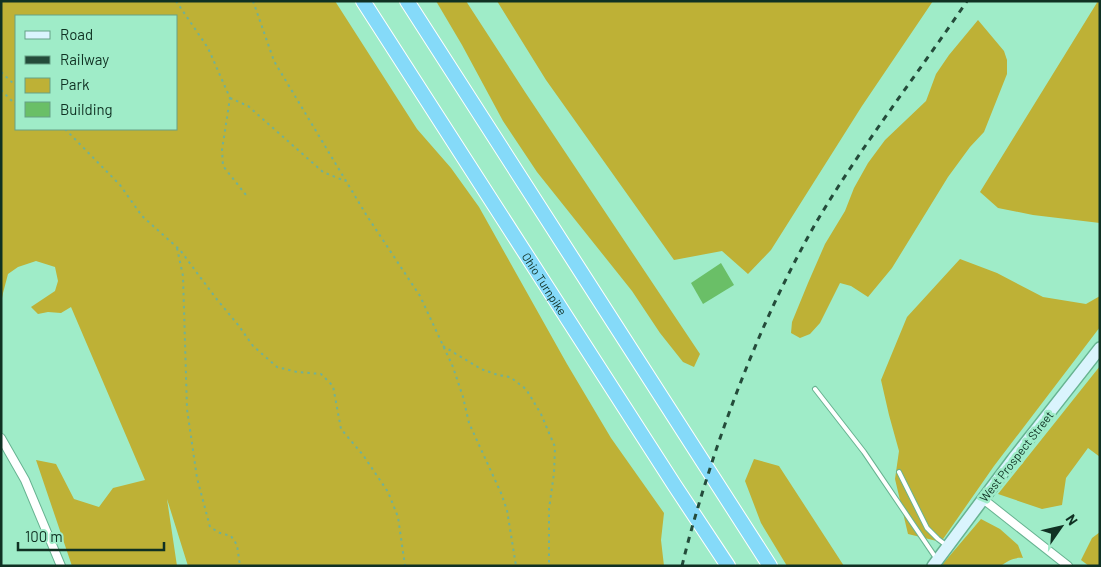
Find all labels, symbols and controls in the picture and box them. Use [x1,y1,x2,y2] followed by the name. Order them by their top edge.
[15,15,178,130] legend
[60,25,93,43] text: Road
[60,50,109,68] text: Railway
[60,75,90,93] text: Park
[60,100,113,118] text: Building
[520,250,570,317] street label: Ohio Turnpike
[976,408,1056,504] street label: West Prospect Street
[1036,502,1086,552] north arrow
[1063,511,1082,528] text: N
[18,520,164,552] scale bar
[25,527,63,545] text: 100 m

